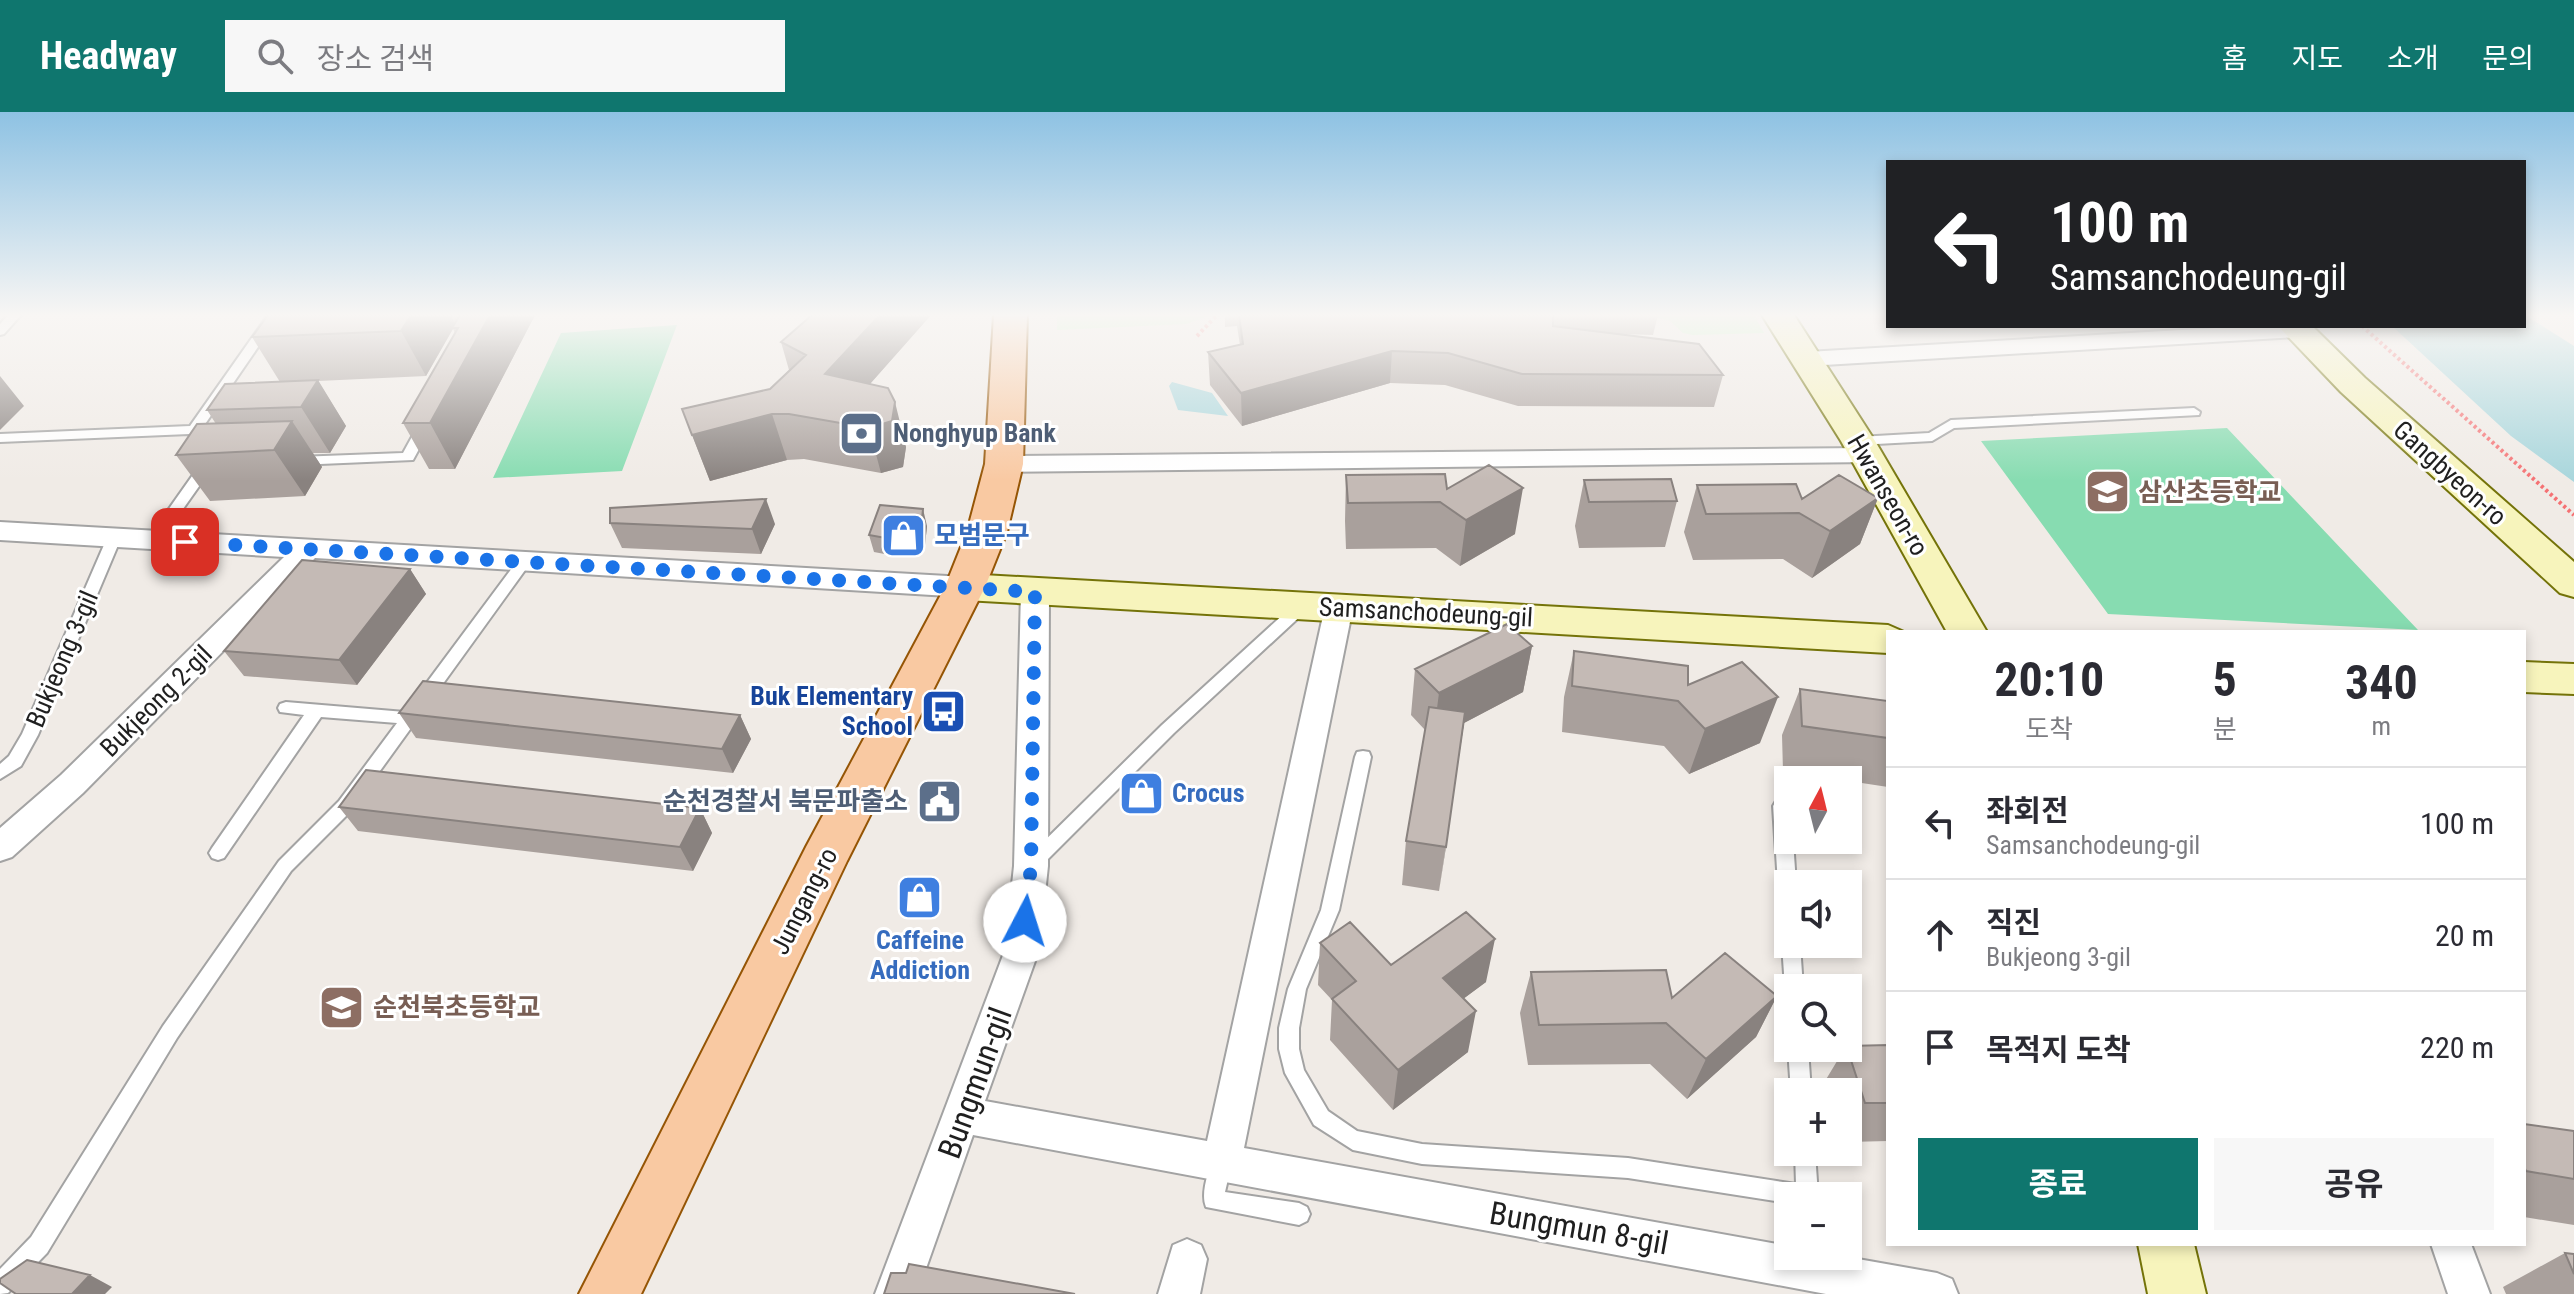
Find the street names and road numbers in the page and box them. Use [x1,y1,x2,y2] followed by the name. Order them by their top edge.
[2387,414,2513,532] street label: Gangbyeon-ro
[1841,429,1935,561] street label: Hwanseon-ro
[20,586,104,732] street label: Bukjeong 3-gil
[1318,591,1534,633] street label: Samsanchodeung-gil
[94,639,218,763] street label: Bukjeong 2-gil
[764,843,844,959] street label: Jungang-ro
[930,1002,1020,1164] street label: Bungmun-gil
[1487,1194,1671,1262] street label: Bungmun 8-gil

